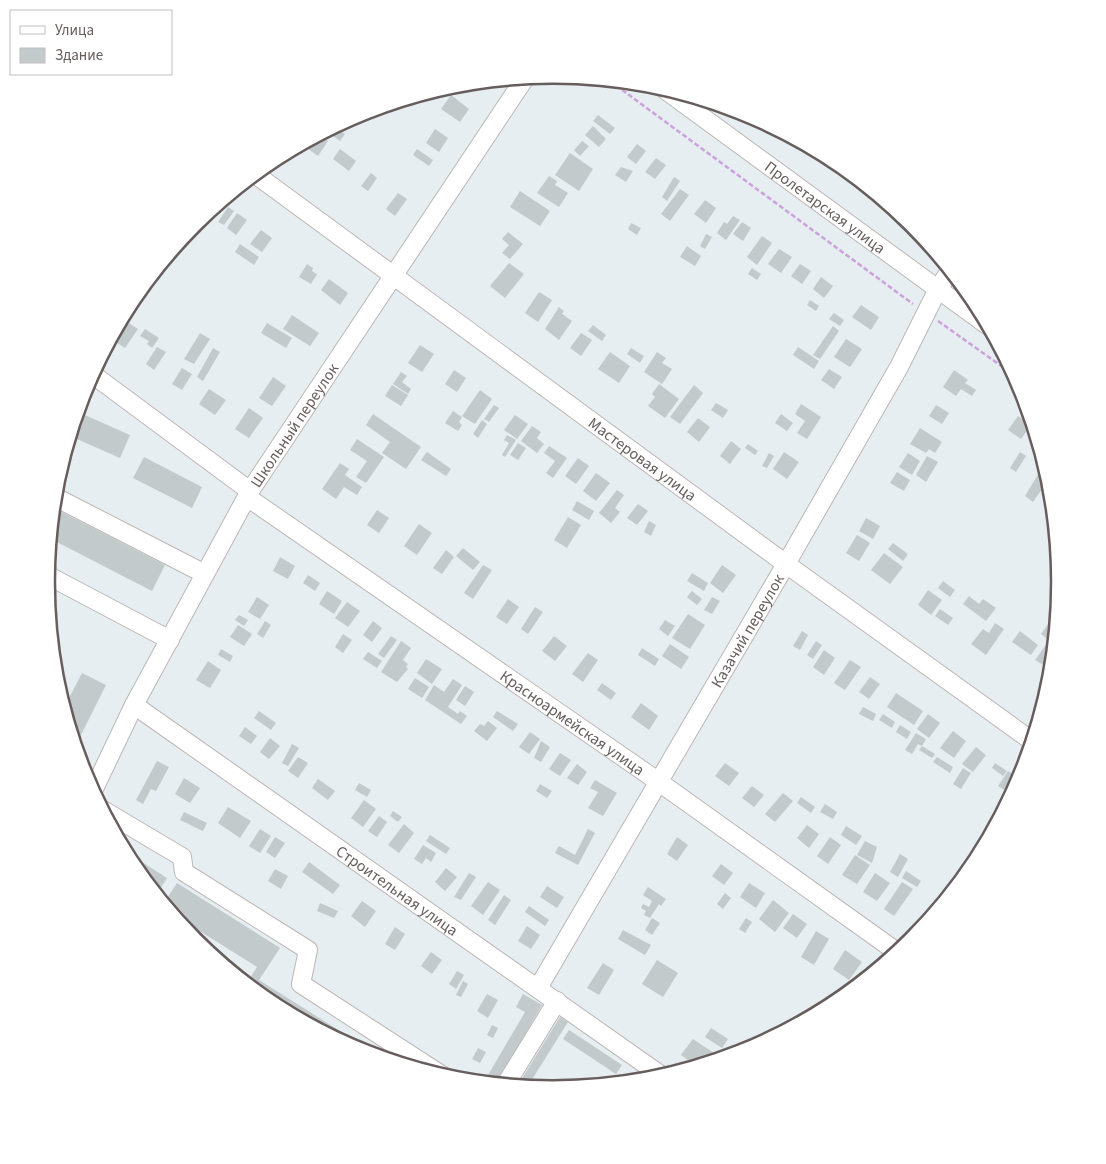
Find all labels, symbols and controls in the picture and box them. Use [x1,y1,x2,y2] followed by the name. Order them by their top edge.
[10,10,172,75] legend
[55,20,94,41] text: Улица
[55,45,103,66] text: Здание
[760,156,890,259] street label: Пролетарская улица
[245,359,344,492] street label: Школьный переулок
[584,412,701,507] street label: Мастеровая улица
[706,570,790,692] street label: Казачий переулок
[495,665,649,781] street label: Красноармейская улица
[331,840,462,942] street label: Строительная улица

